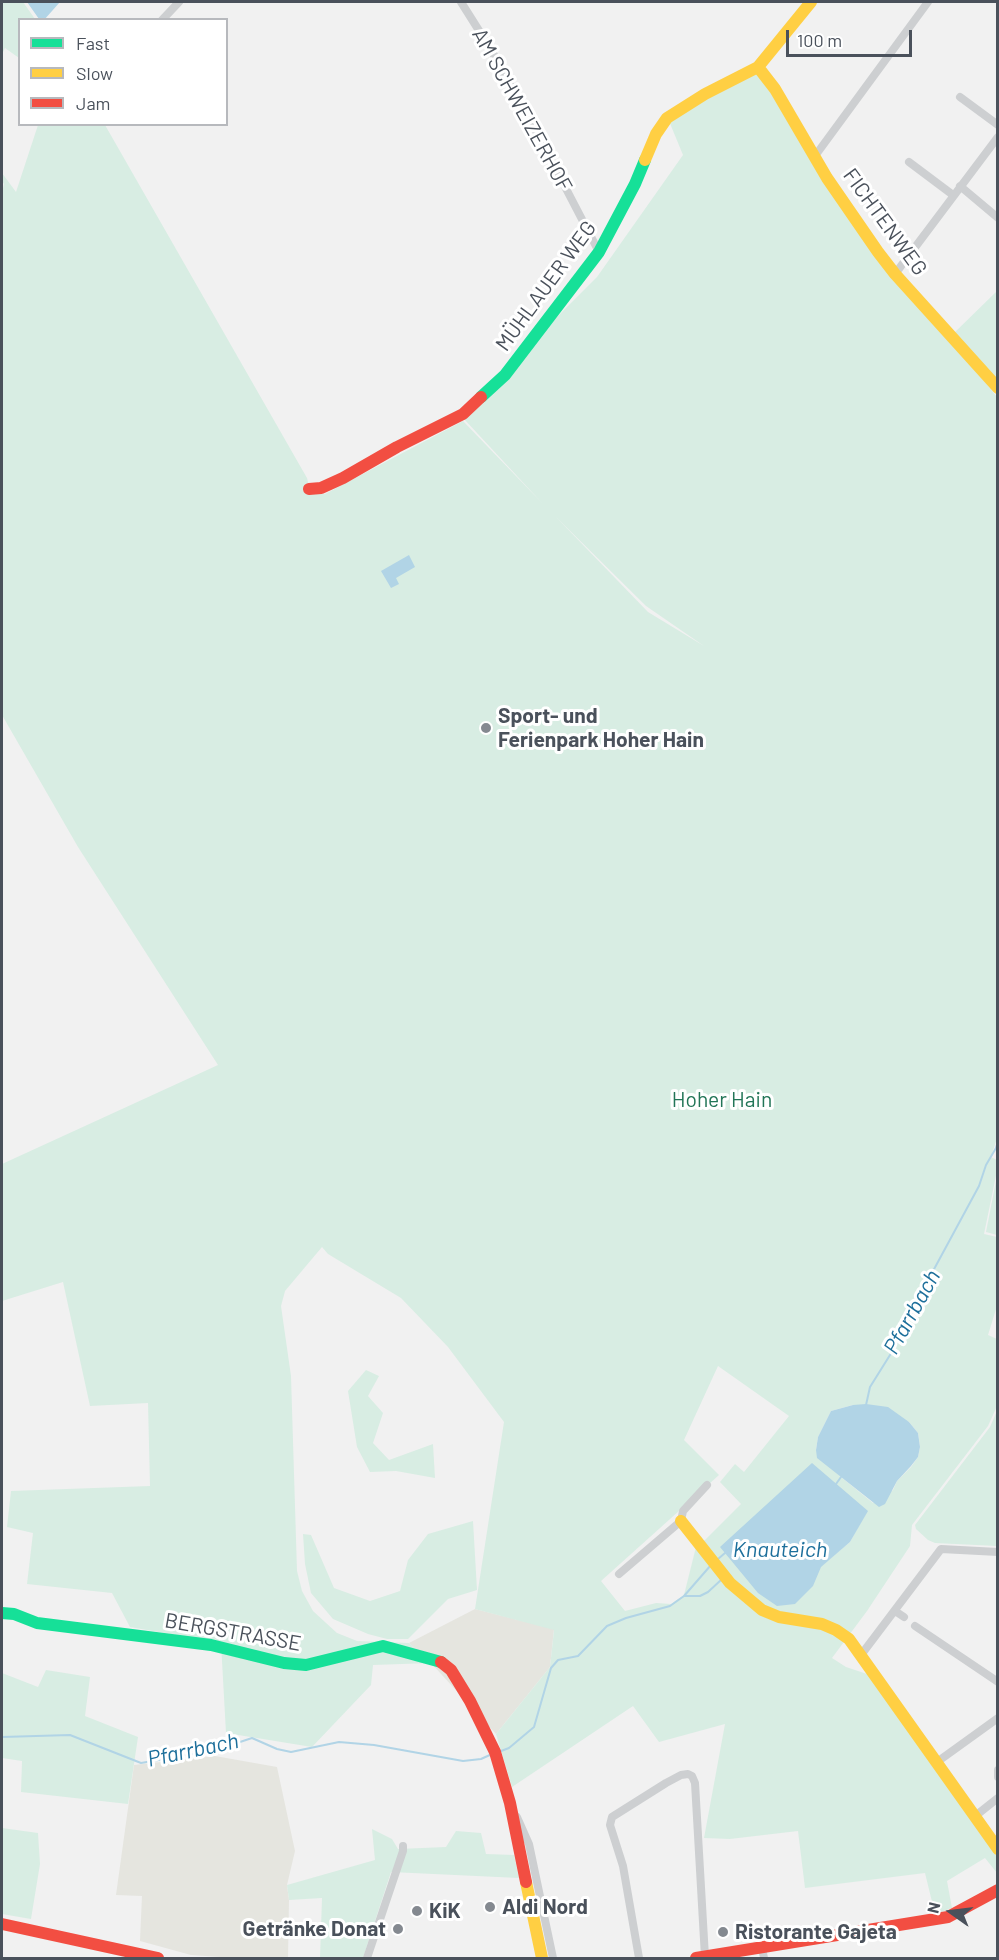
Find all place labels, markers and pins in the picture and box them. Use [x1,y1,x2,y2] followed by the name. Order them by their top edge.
[498,703,704,753] place label: Sport- und Ferienpark Hoher Hain
[479,721,493,735] marker: Sport- und Ferienpark Hoher Hain
[502,1894,588,1920] place label: Aldi Nord
[429,1898,461,1924] place label: KiK
[483,1900,497,1914] marker: Aldi Nord
[410,1904,424,1918] marker: KiK
[243,1916,386,1942] place label: Getränke Donat
[735,1919,897,1945] place label: Ristorante Gajeta
[391,1922,405,1936] marker: Getränke Donat
[716,1925,730,1939] marker: Ristorante Gajeta

